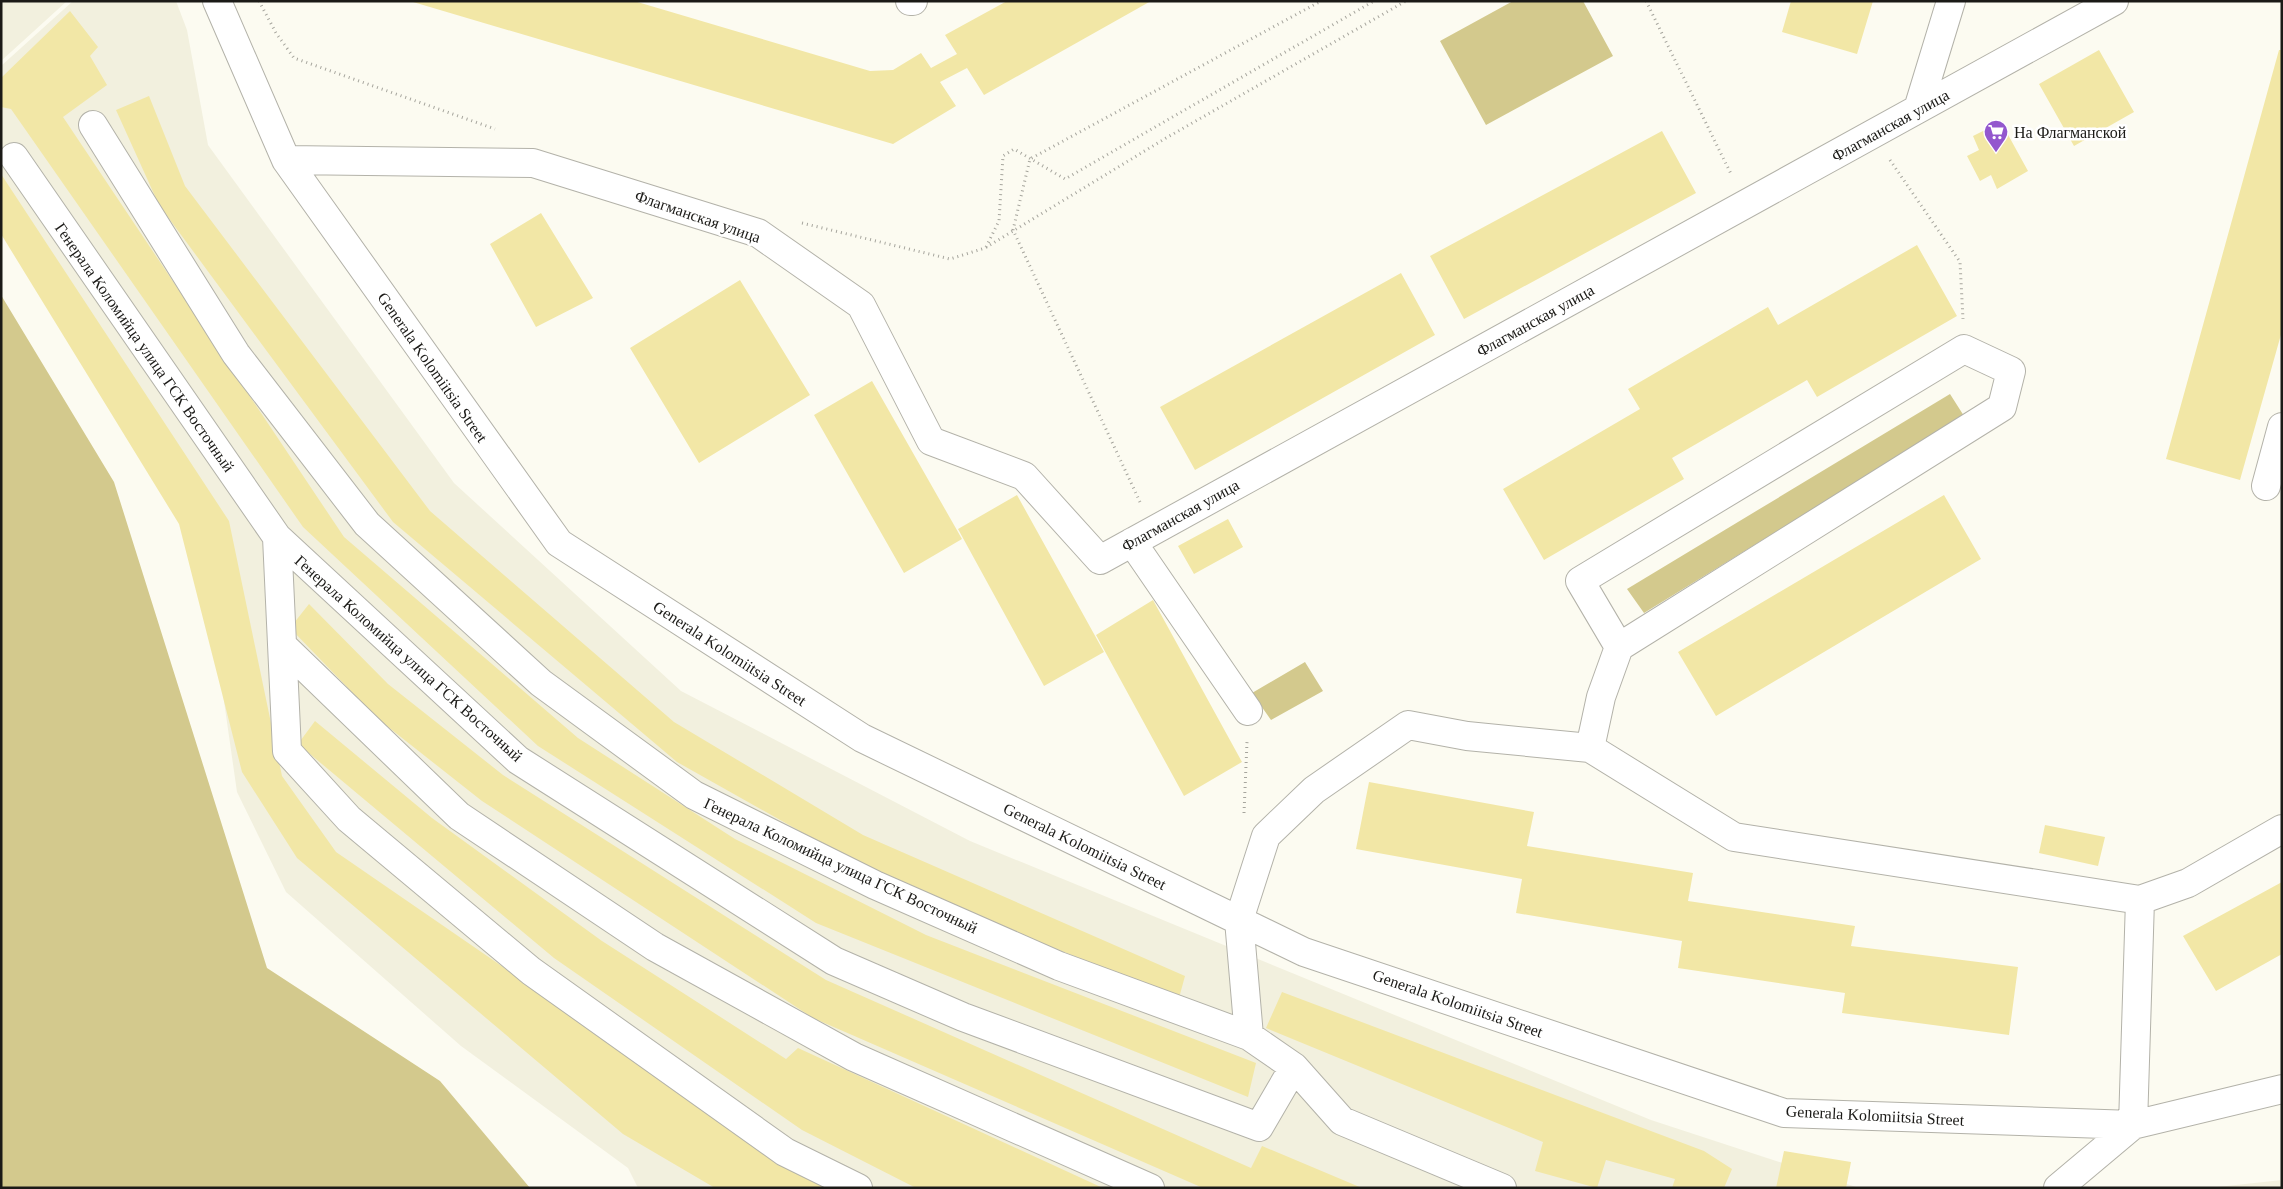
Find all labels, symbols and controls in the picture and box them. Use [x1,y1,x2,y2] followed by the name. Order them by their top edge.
[1829,86,1952,166] street label: Флагманская улица
[1983,119,2009,153] supermarket icon: На Флагманской
[2014,124,2127,141] place label: На Флагманской
[633,187,763,247] street label: Флагманская улица
[51,220,238,476] street label: Генерала Коломийца улица ГСК Восточный
[1474,281,1597,361] street label: Флагманская улица
[374,289,491,446] street label: Generala Kolomiitsia Street
[1119,476,1242,556] street label: Флагманская улица
[291,552,526,766] street label: Генерала Коломийца улица ГСК Восточный
[650,598,810,709] street label: Generala Kolomiitsia Street
[701,794,981,938] street label: Генерала Коломийца улица ГСК Восточный
[1001,800,1169,893] street label: Generala Kolomiitsia Street
[1371,966,1546,1041] street label: Generala Kolomiitsia Street
[1785,1102,1965,1129] street label: Generala Kolomiitsia Street

